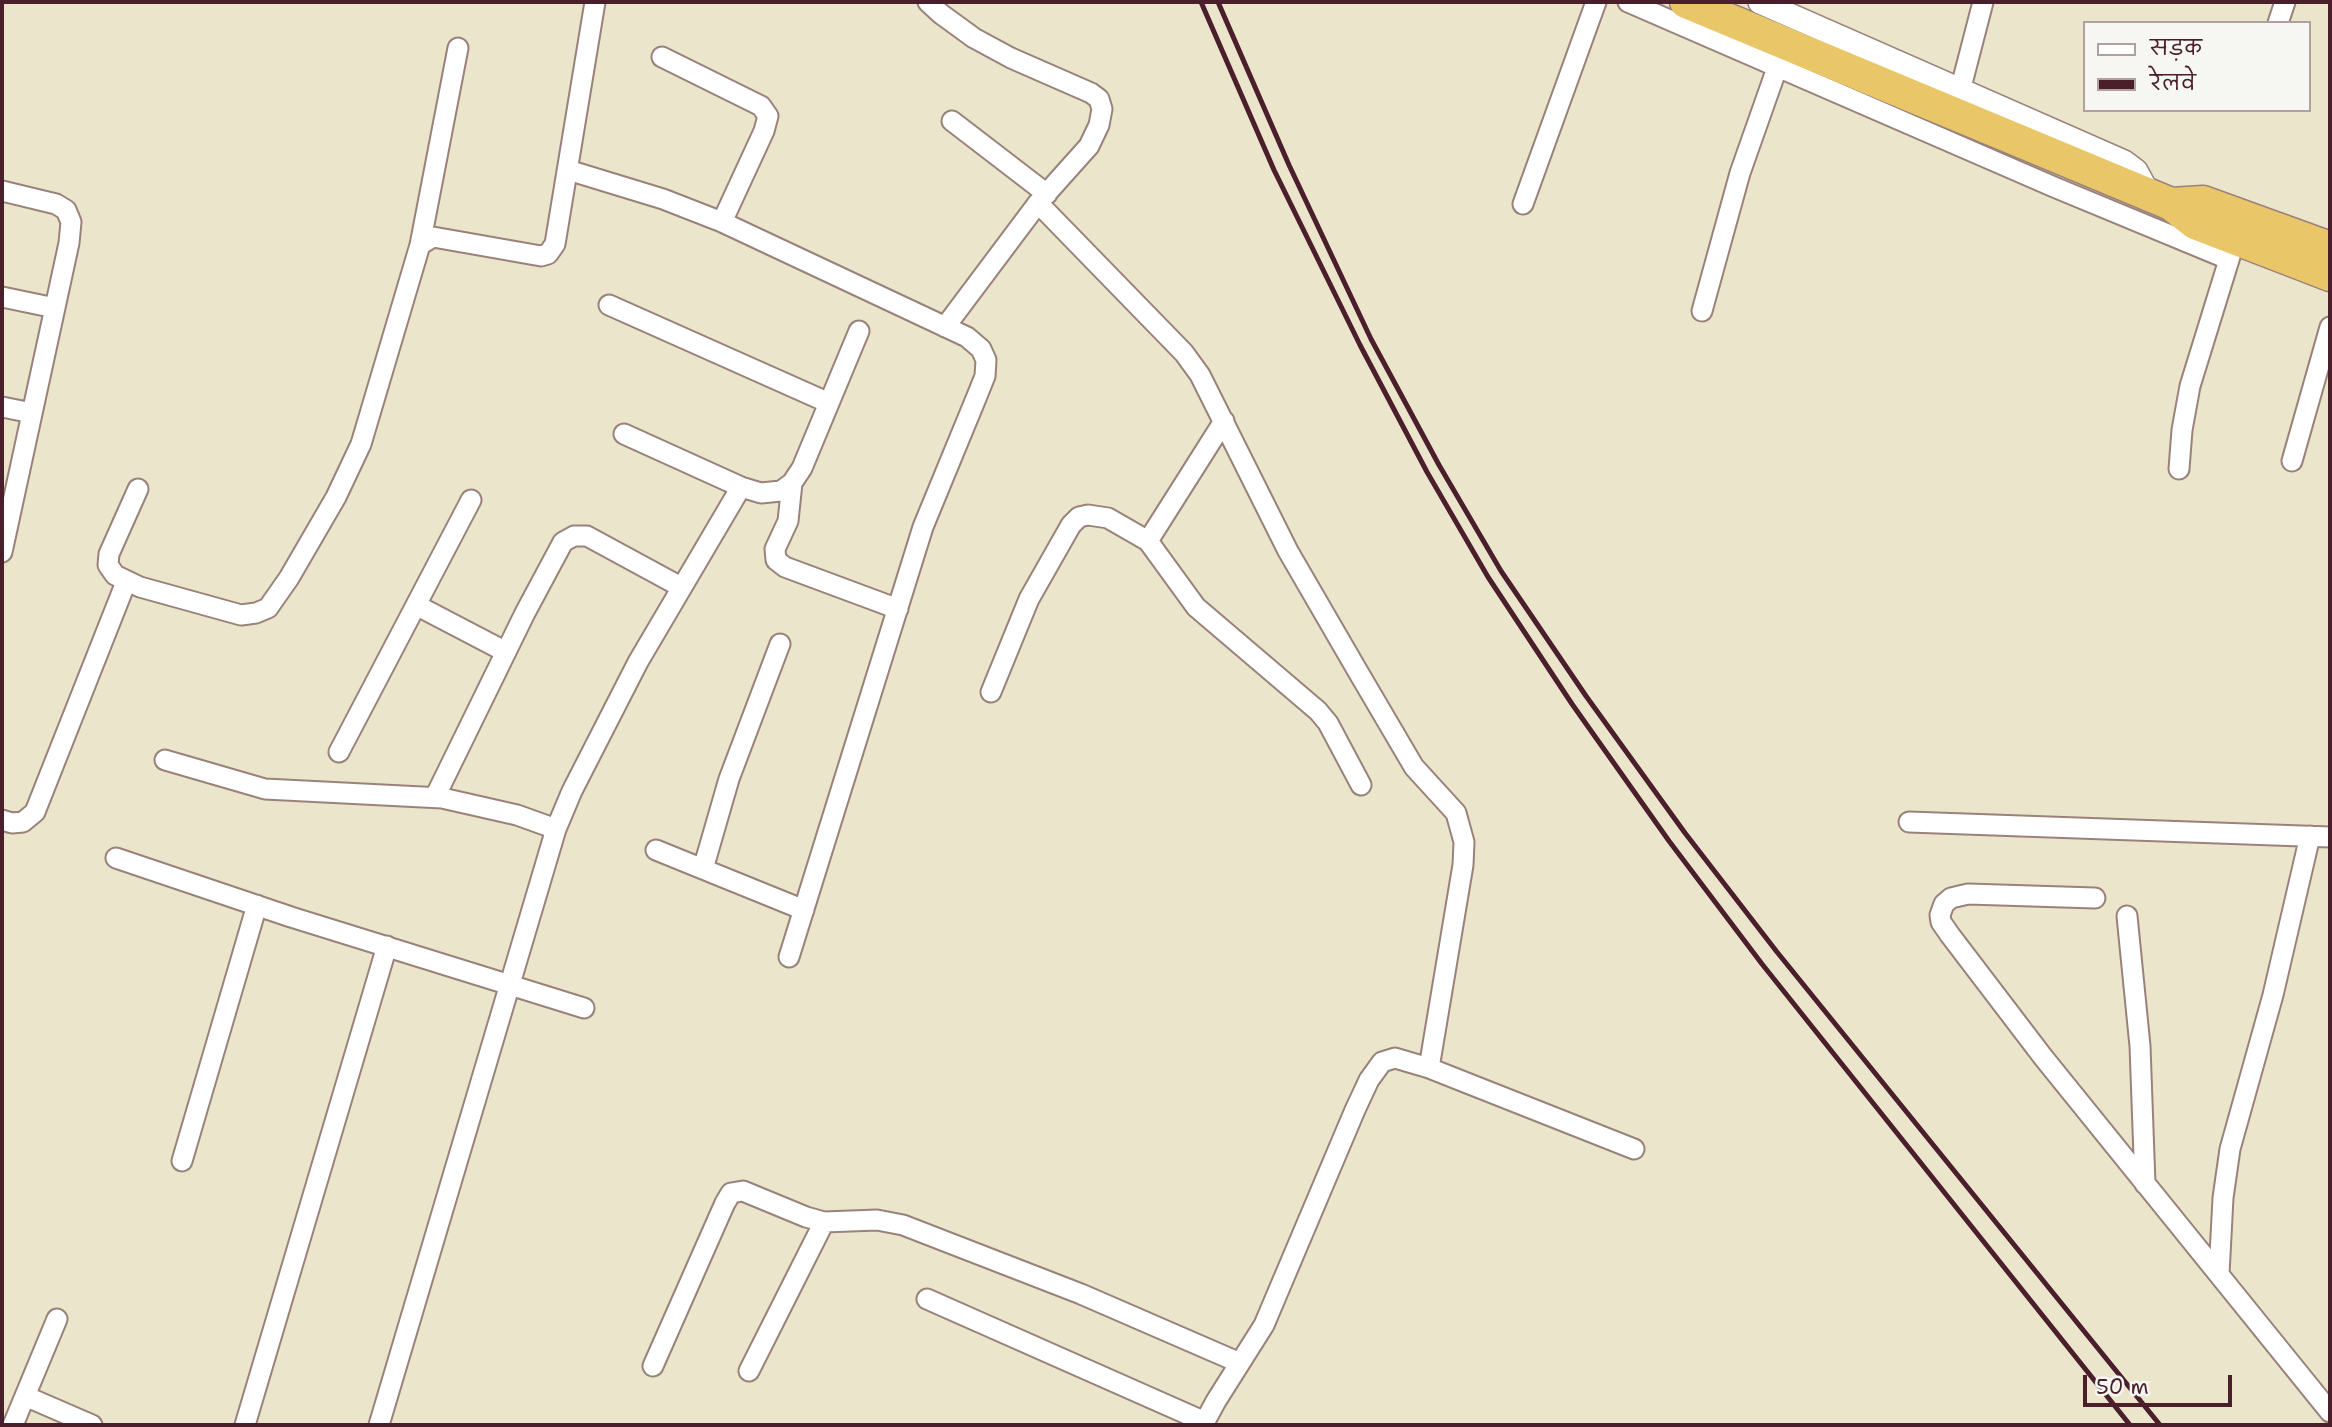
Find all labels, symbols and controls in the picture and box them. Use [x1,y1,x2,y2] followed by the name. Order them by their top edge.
[2084,21,2311,112] legend
[2150,34,2202,62] text: सड़क
[2150,69,2196,97] text: रेलवे
[2087,1360,2236,1404] scale bar
[2096,1373,2149,1401] text: 50 m

